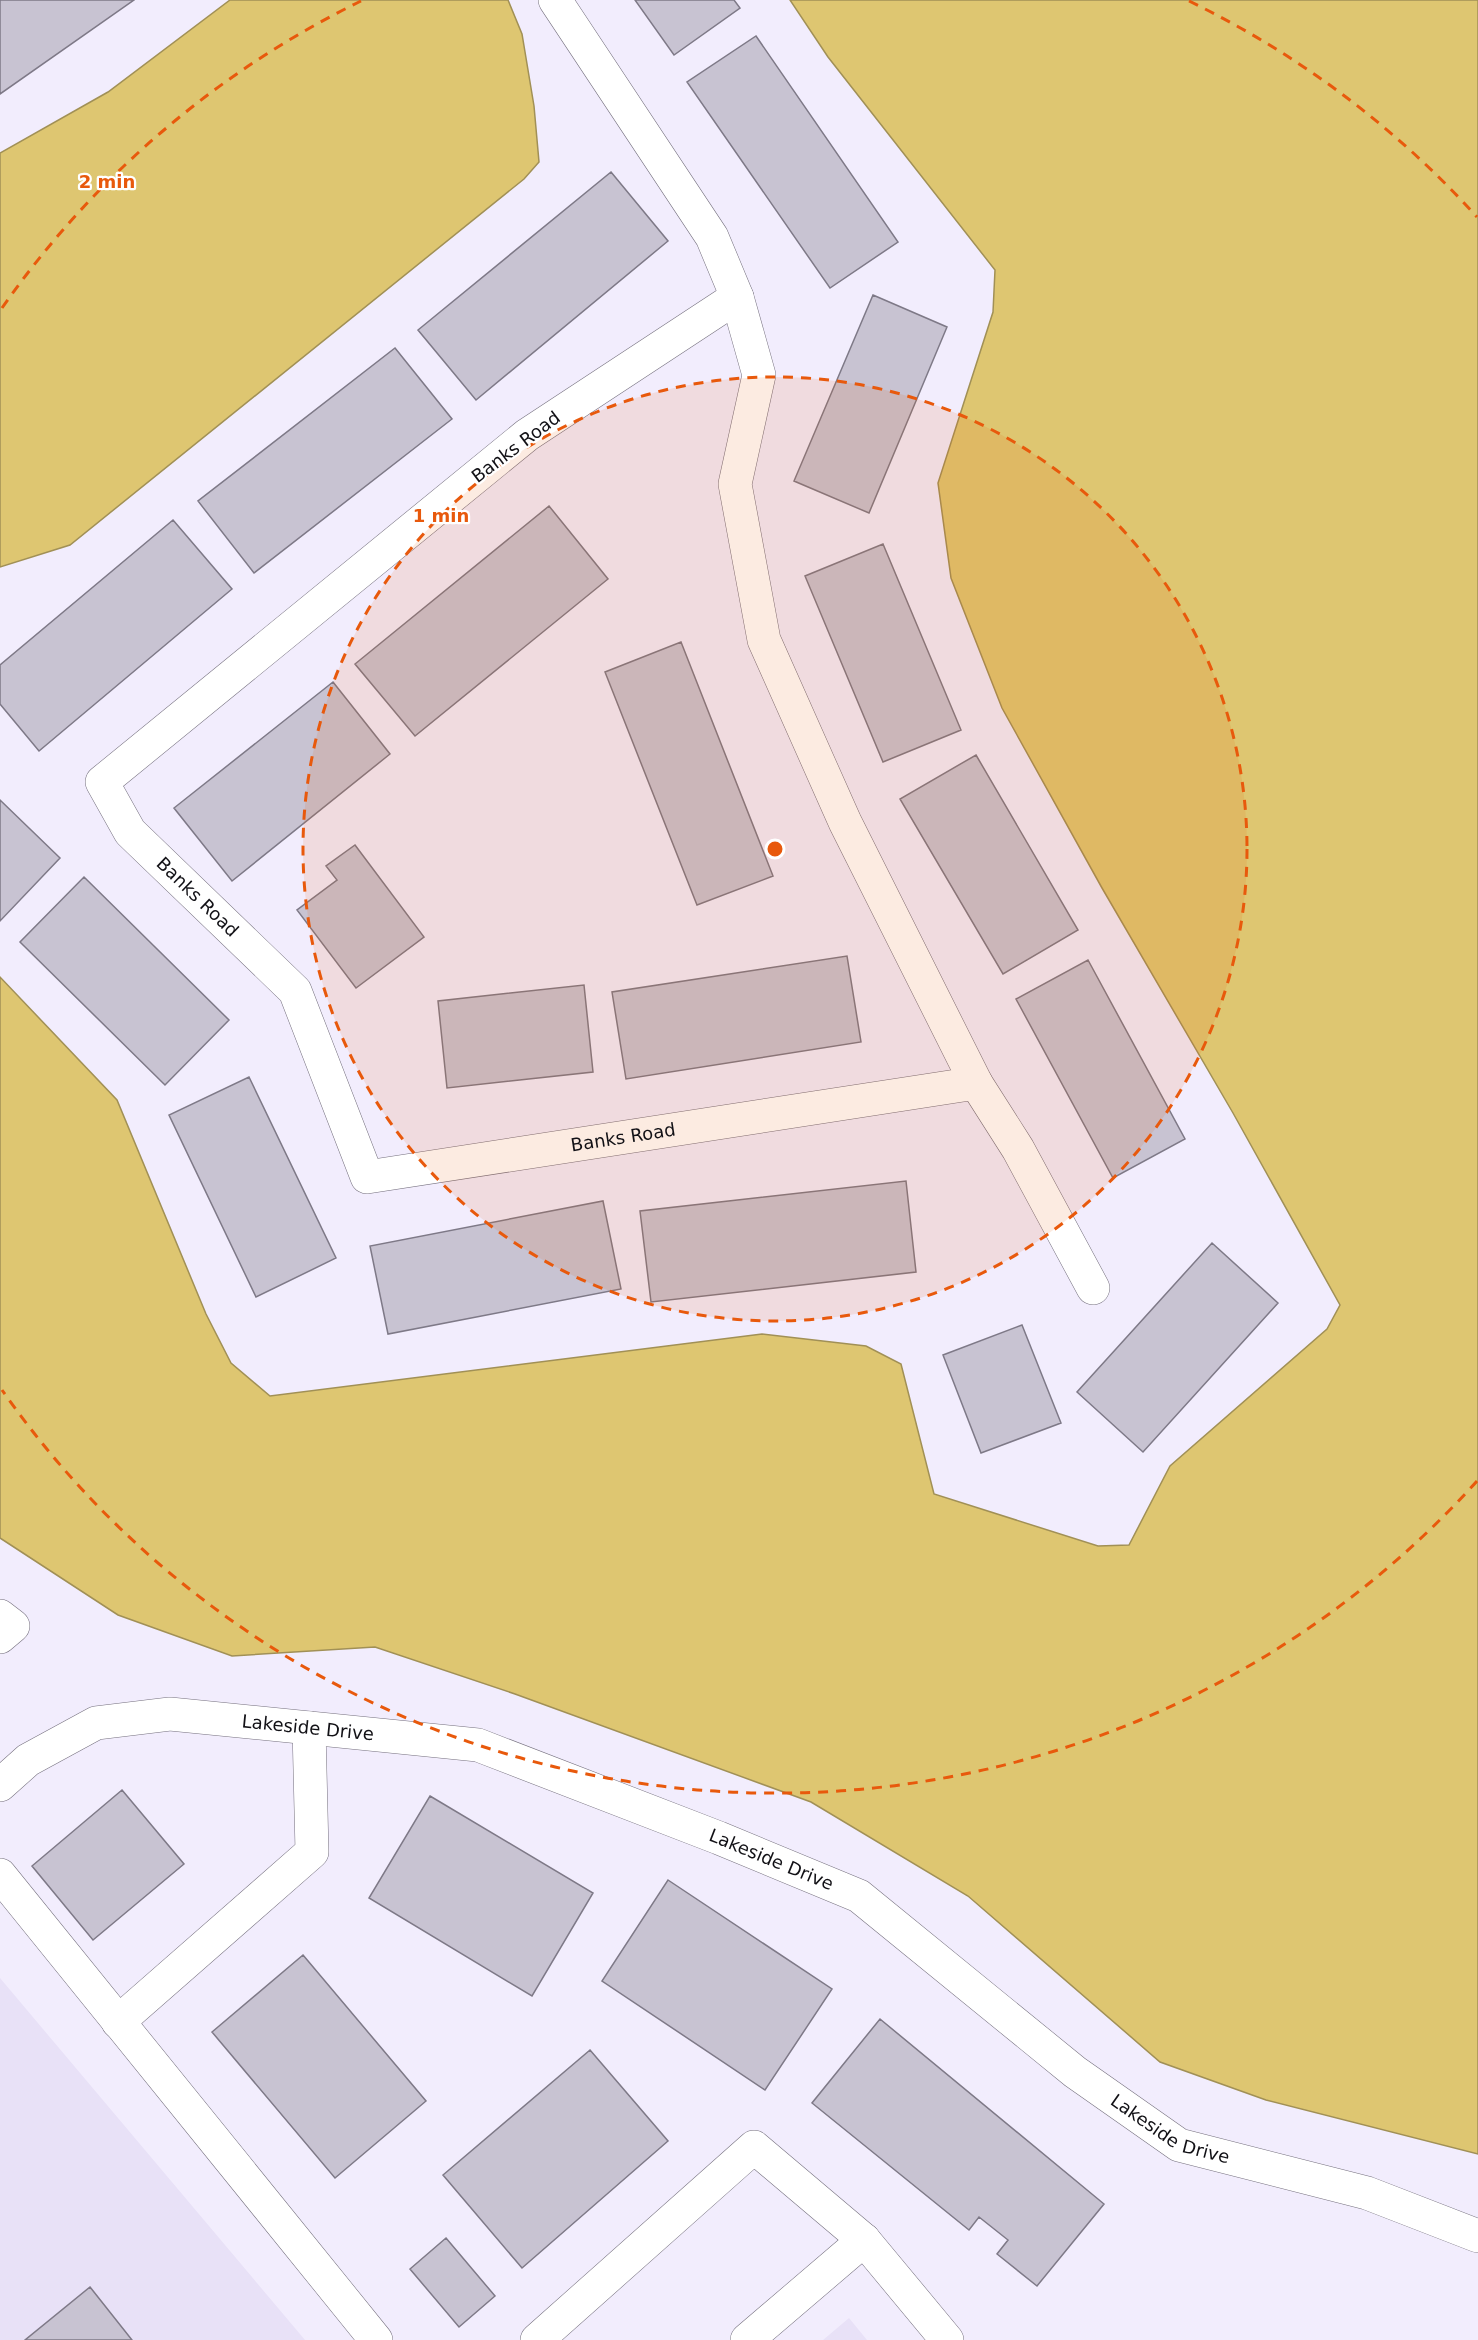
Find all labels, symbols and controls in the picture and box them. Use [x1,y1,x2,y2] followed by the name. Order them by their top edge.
[79,171,135,192] text: 2 min
[467,406,564,487] street label: Banks Road
[413,505,469,526] text: 1 min
[765,839,785,859] centre of rings
[153,853,243,941] street label: Banks Road
[569,1119,677,1155] street label: Banks Road
[241,1710,375,1744] street label: Lakeside Drive
[706,1824,837,1894] street label: Lakeside Drive
[1107,2090,1232,2167] street label: Lakeside Drive

